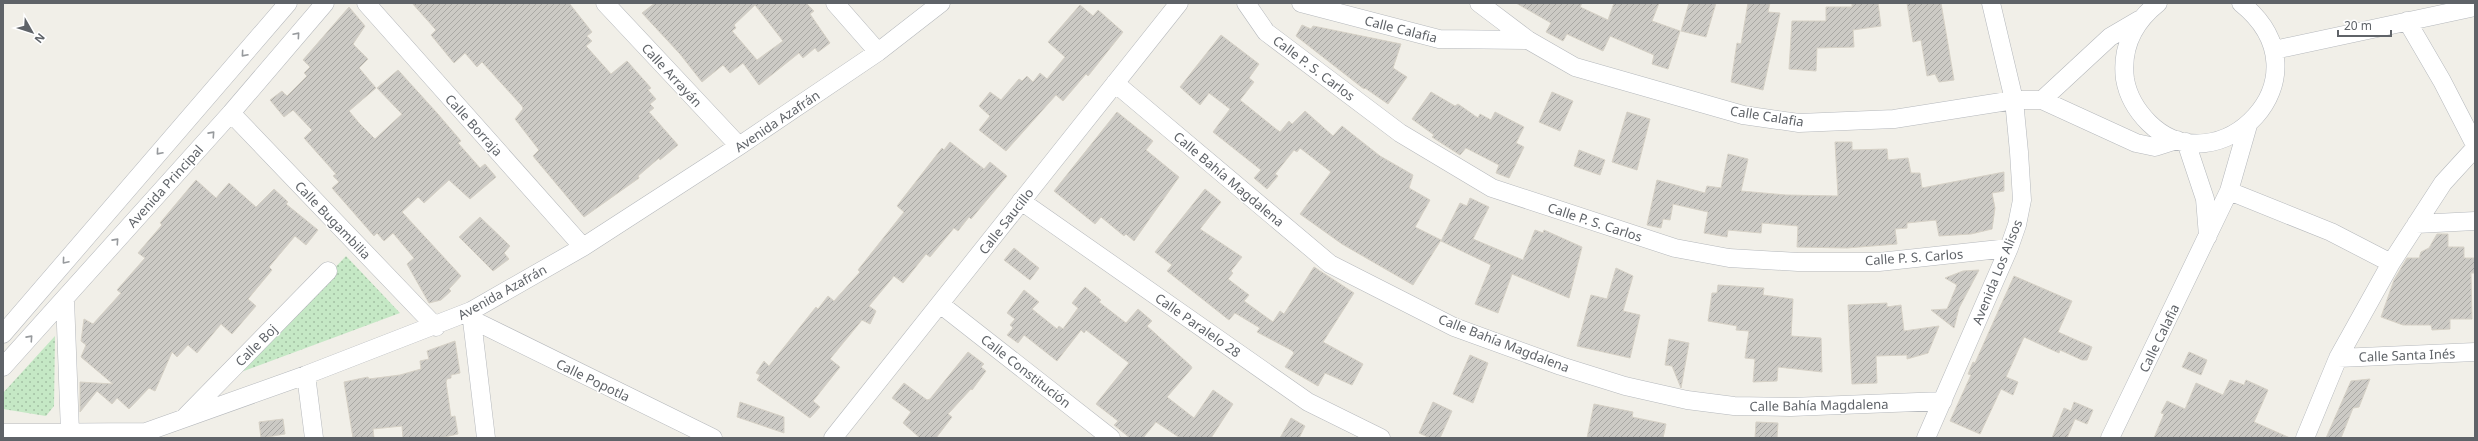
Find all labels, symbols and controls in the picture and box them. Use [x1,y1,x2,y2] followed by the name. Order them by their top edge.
[1363,11,1439,47] street label: Calle Calafia
[12,12,52,52] north arrow
[2338,12,2391,38] scale bar
[2344,17,2372,34] text: 20 m
[32,30,49,47] text: N
[1269,31,1359,105] street label: Calle P. S. Carlos
[292,33,299,40] one-way arrow
[638,39,706,111] street label: Calle Arrayán
[242,49,249,56] one-way arrow
[731,86,823,156] street label: Avenida Azafrán
[441,90,507,160] street label: Calle Borraja
[1729,101,1805,131] street label: Calle Calafia
[1170,127,1288,231] street label: Calle Bahía Magdalena
[207,131,215,139] one-way arrow
[123,141,207,231] street label: Avenida Principal
[157,147,164,155] one-way arrow
[291,177,375,263] street label: Calle Bugambilia
[974,184,1038,258] street label: Calle Saucillo
[1545,198,1645,246] street label: Calle P. S. Carlos
[1968,217,2026,327] street label: Avenida Los Alisos
[112,239,119,246] one-way arrow
[1864,245,1964,269] street label: Calle P. S. Carlos
[63,256,70,263] one-way arrow
[454,260,550,324] street label: Avenida Azafrán
[1152,289,1244,361] street label: Calle Paralelo 28
[2135,301,2183,375] street label: Calle Calafia
[1436,310,1572,376] street label: Calle Bahía Magdalena
[231,320,281,370] street label: Calle Boj
[977,330,1075,412] street label: Calle Constitución
[25,336,32,343] one-way arrow
[2358,344,2456,366] street label: Calle Santa Inés
[553,354,633,406] street label: Calle Popotla
[1749,395,1889,415] street label: Calle Bahía Magdalena

